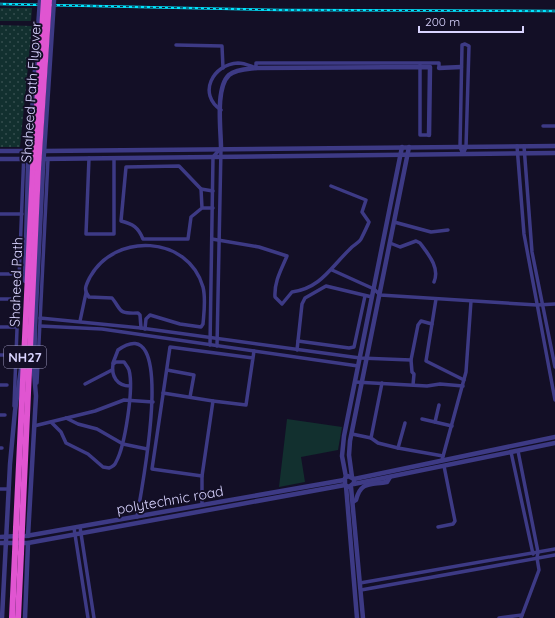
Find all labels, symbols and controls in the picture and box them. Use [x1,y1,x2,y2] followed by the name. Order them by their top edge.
[419,8,523,34] scale bar
[425,14,460,29] text: 200 m
[17,20,45,163] street label: Shaheed Path Flyover
[5,237,27,327] street label: Shaheed Path
[4,346,46,368] road number: NH27
[115,482,225,518] street label: polytechnic road

